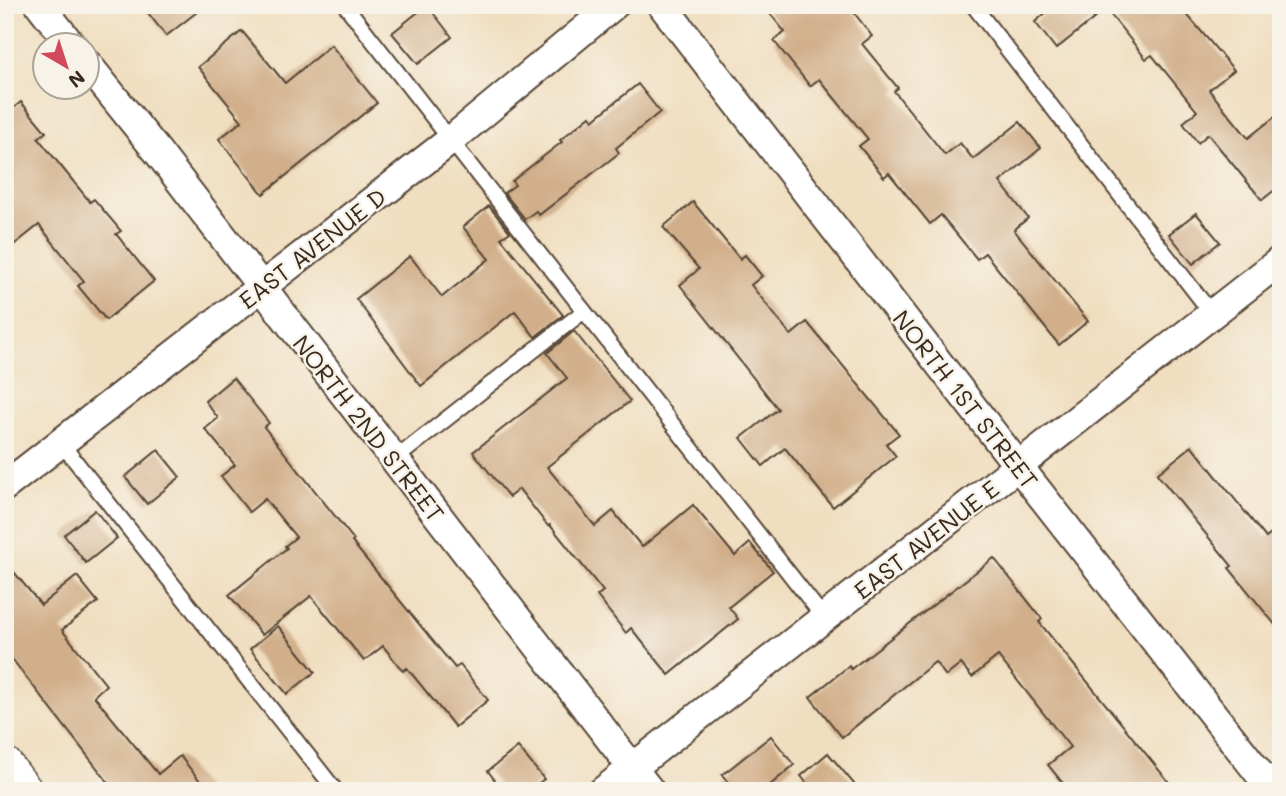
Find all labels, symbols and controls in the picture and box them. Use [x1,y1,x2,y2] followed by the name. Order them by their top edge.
[32,32,102,102] north arrow
[64,65,90,94] text: N
[232,181,392,315] street label: EAST AVENUE D
[886,303,1046,495] street label: NORTH 1ST STREET
[286,328,452,528] street label: NORTH 2ND STREET
[847,473,1005,605] street label: EAST AVENUE E

